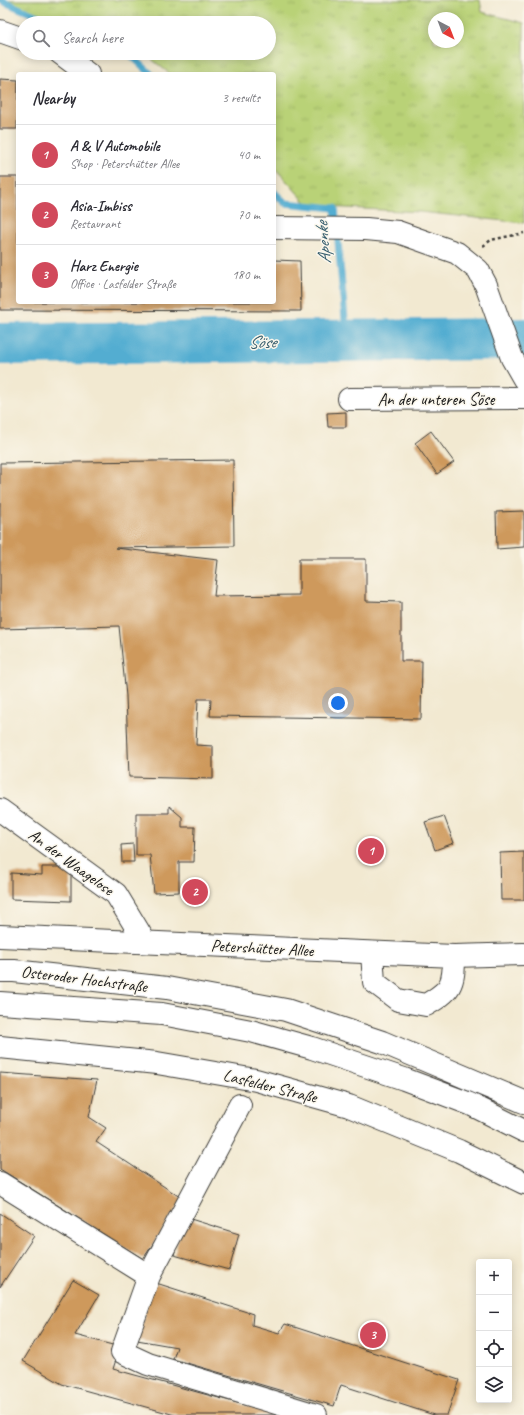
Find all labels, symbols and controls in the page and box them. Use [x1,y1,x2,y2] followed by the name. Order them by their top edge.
[428,12,464,48] north arrow
[16,16,276,60] search box
[30,27,52,49] icon: search
[62,29,123,48] text: Search here
[32,88,75,109] text: Nearby
[222,90,260,106] text: 3 results
[70,137,160,156] text: A & V Automobile
[42,147,48,163] text: 1
[238,147,260,163] text: 40 m
[70,156,179,172] text: Shop · Petershütter Allee
[70,197,132,216] text: Asia-Imbiss
[42,207,48,223] text: 2
[238,207,260,223] text: 70 m
[70,216,120,232] text: Restaurant
[310,218,336,265] water label: Apenke
[70,257,138,276] text: Harz Energie
[42,267,48,283] text: 3
[232,267,260,283] text: 180 m
[70,276,176,292] text: Office · Lasfelder Straße
[248,331,279,353] water label: Söse
[378,389,496,410] street label: An der unteren Söse
[328,693,348,713] your location
[24,824,119,901] street label: An der Waagelose
[358,836,384,866] pin: 1
[182,877,208,907] pin: 2
[210,935,315,961] street label: Petershütter Allee
[20,961,150,997] street label: Osteroder Hochstraße
[221,1064,320,1108] street label: Lasfelder Straße
[476,1259,512,1403] map controls
[476,1259,512,1295] button: +
[476,1295,512,1331] button: −
[360,1320,386,1350] pin: 3
[476,1331,512,1367] button: locate
[476,1367,512,1403] button: layers

